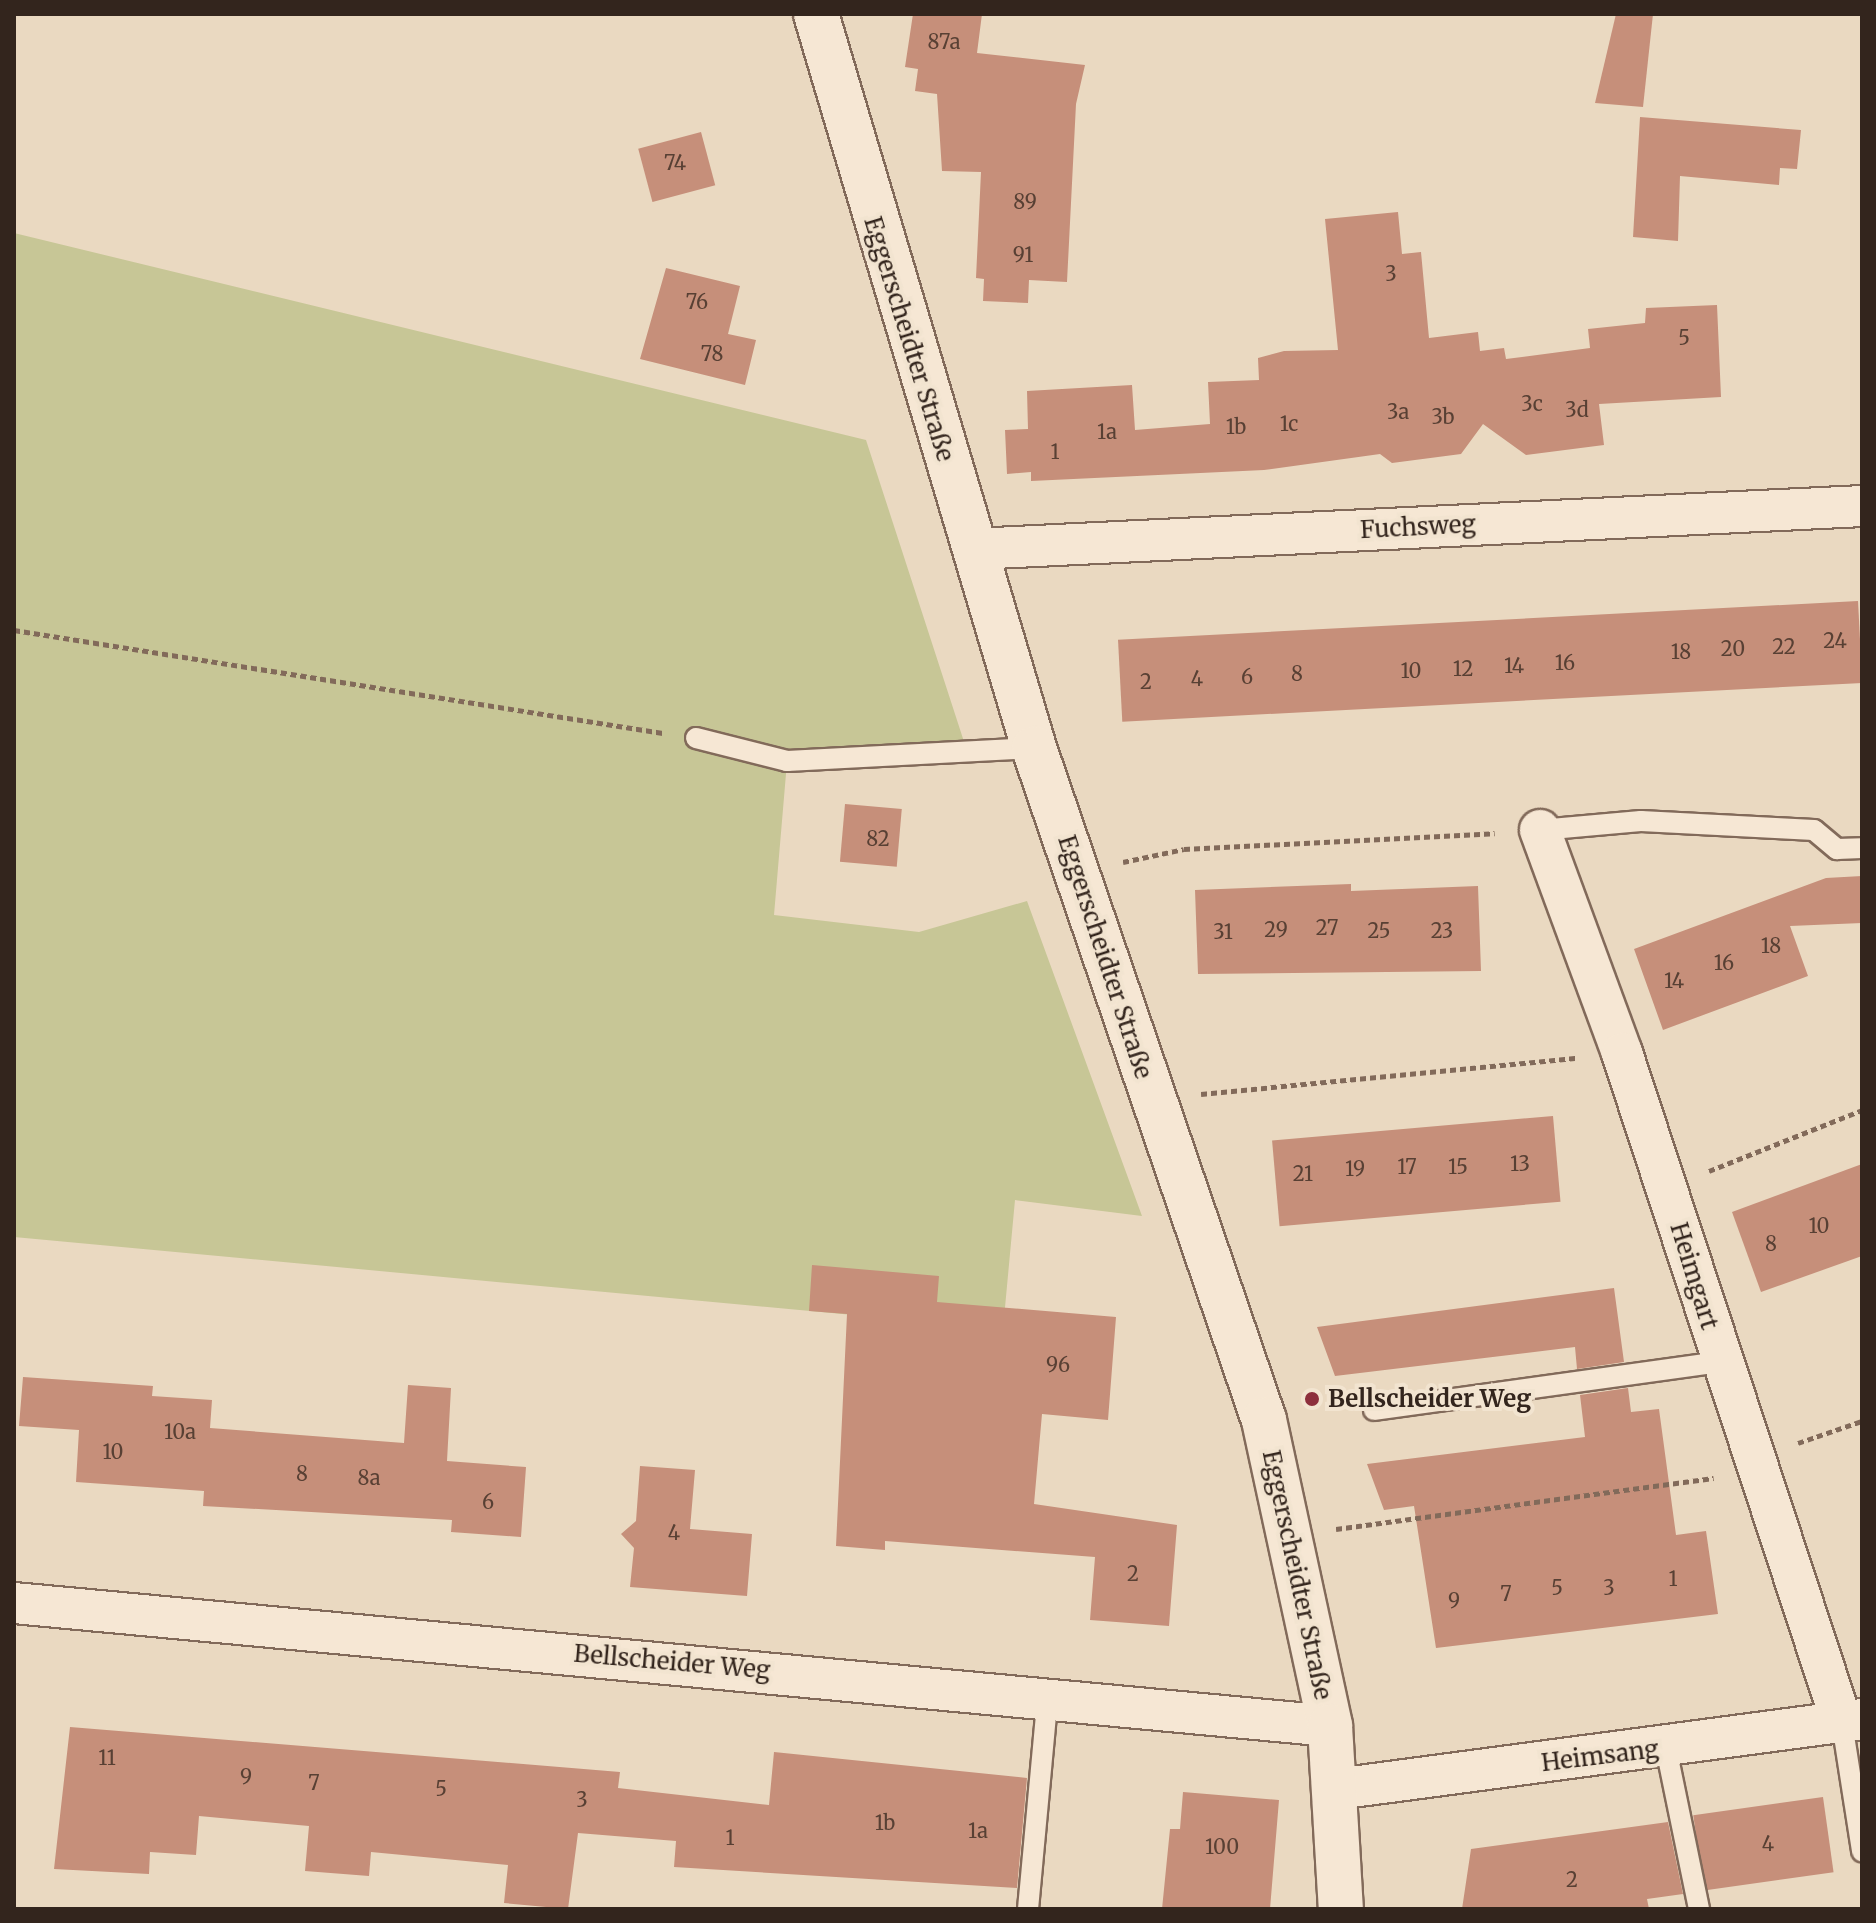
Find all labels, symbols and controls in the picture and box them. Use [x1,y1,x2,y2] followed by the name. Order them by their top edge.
[928,29,960,53] house number: 87a
[664,150,686,174] house number: 74
[1013,189,1037,213] house number: 89
[858,213,960,465] street label: Eggerscheidter Straße
[1013,242,1033,266] house number: 91
[1385,261,1397,285] house number: 3
[686,289,708,313] house number: 76
[1678,325,1690,349] house number: 5
[701,341,723,365] house number: 78
[1521,391,1543,415] house number: 3c
[1565,397,1589,421] house number: 3d
[1387,399,1409,423] house number: 3a
[1431,404,1455,428] house number: 3b
[1280,411,1298,435] house number: 1c
[1226,414,1246,438] house number: 1b
[1097,419,1117,443] house number: 1a
[1050,439,1060,463] house number: 1
[1359,510,1477,544] street label: Fuchsweg
[1823,628,1847,652] house number: 24
[1772,634,1796,658] house number: 22
[1721,636,1745,660] house number: 20
[1671,639,1691,663] house number: 18
[1555,650,1575,674] house number: 16
[1504,653,1524,677] house number: 14
[1453,656,1473,680] house number: 12
[1400,658,1422,682] house number: 10
[1291,661,1303,685] house number: 8
[1241,664,1253,688] house number: 6
[1191,666,1203,690] house number: 4
[1140,669,1152,693] house number: 2
[866,826,890,850] house number: 82
[1052,832,1158,1082] street label: Eggerscheidter Straße
[1316,915,1338,939] house number: 27
[1264,917,1288,941] house number: 29
[1368,918,1390,942] house number: 25
[1431,918,1453,942] house number: 23
[1213,919,1233,943] house number: 31
[1761,933,1781,957] house number: 18
[1714,950,1734,974] house number: 16
[1664,968,1684,992] house number: 14
[1510,1151,1530,1175] house number: 13
[1397,1154,1417,1178] house number: 17
[1448,1154,1468,1178] house number: 15
[1345,1156,1365,1180] house number: 19
[1293,1161,1313,1185] house number: 21
[1808,1213,1830,1237] house number: 10
[1664,1219,1724,1333] street label: Heimgart
[1765,1231,1777,1255] house number: 8
[1046,1352,1070,1376] house number: 96
[1328,1385,1531,1413] place label: Bellscheider Weg
[1303,1390,1321,1408] marker: Bellscheider Weg
[164,1419,196,1443] house number: 10a
[102,1439,124,1463] house number: 10
[1256,1448,1338,1702] street label: Eggerscheidter Straße
[296,1461,308,1485] house number: 8
[358,1465,380,1489] house number: 8a
[482,1489,494,1513] house number: 6
[668,1520,680,1544] house number: 4
[1127,1561,1139,1585] house number: 2
[1668,1566,1678,1590] house number: 1
[1551,1575,1563,1599] house number: 5
[1603,1575,1615,1599] house number: 3
[1500,1581,1512,1605] house number: 7
[1448,1588,1460,1612] house number: 9
[573,1639,771,1685] street label: Bellscheider Weg
[1540,1735,1660,1777] street label: Heimsang
[98,1745,116,1769] house number: 11
[240,1764,252,1788] house number: 9
[308,1770,320,1794] house number: 7
[435,1776,447,1800] house number: 5
[576,1787,588,1811] house number: 3
[875,1810,895,1834] house number: 1b
[968,1818,988,1842] house number: 1a
[725,1825,735,1849] house number: 1
[1762,1831,1774,1855] house number: 4
[1205,1834,1239,1858] house number: 100
[1566,1867,1578,1891] house number: 2

